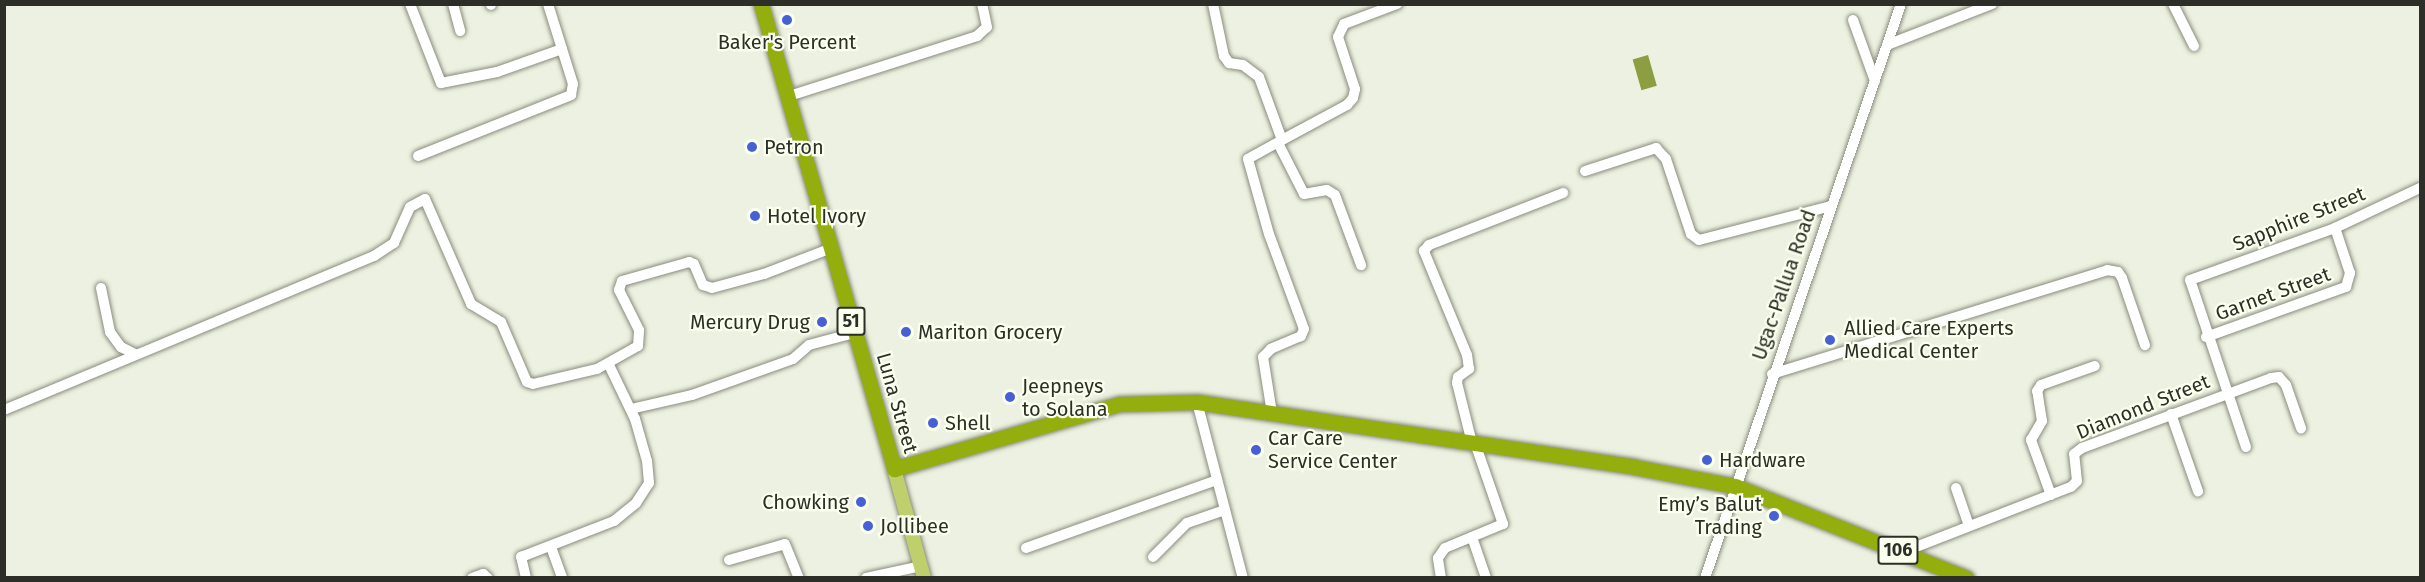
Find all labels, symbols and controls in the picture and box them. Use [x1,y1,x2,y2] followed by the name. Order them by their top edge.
[780,13,794,27] marker: Baker's Percent
[718,30,856,54] place label: Baker's Percent
[764,135,824,159] place label: Petron
[745,140,759,154] marker: Petron
[2229,182,2369,256] street label: Sapphire Street
[767,204,866,228] place label: Hotel Ivory
[1747,207,1821,363] street label: Ugac-Pallua Road
[748,209,762,223] marker: Hotel Ivory
[2212,262,2334,326] street label: Garnet Street
[836,306,866,336] road number: 51
[690,310,810,334] place label: Mercury Drug
[815,315,829,329] marker: Mercury Drug
[1844,316,2014,363] place label: Allied Care Experts Medical Center
[918,320,1062,344] place label: Mariton Grocery
[899,325,913,339] marker: Mariton Grocery
[1821,331,1839,349] marker: Allied Care Experts Medical Center
[871,350,923,456] street label: Luna Street
[2073,369,2213,445] street label: Diamond Street
[1022,374,1108,421] place label: Jeepneys to Solana
[1003,390,1017,404] marker: Jeepneys to Solana
[945,411,990,435] place label: Shell
[926,416,940,430] marker: Shell
[1268,426,1397,473] place label: Car Care Service Center
[1249,443,1263,457] marker: Car Care Service Center
[1719,448,1806,472] place label: Hardware
[1700,453,1714,467] marker: Hardware
[762,490,849,514] place label: Chowking
[1658,492,1762,539] place label: Emy’s Balut Trading
[854,495,868,509] marker: Chowking
[1767,509,1781,523] marker: Emy’s Balut Trading
[880,514,949,538] place label: Jollibee
[861,519,875,533] marker: Jollibee
[1877,535,1919,565] road number: 106

